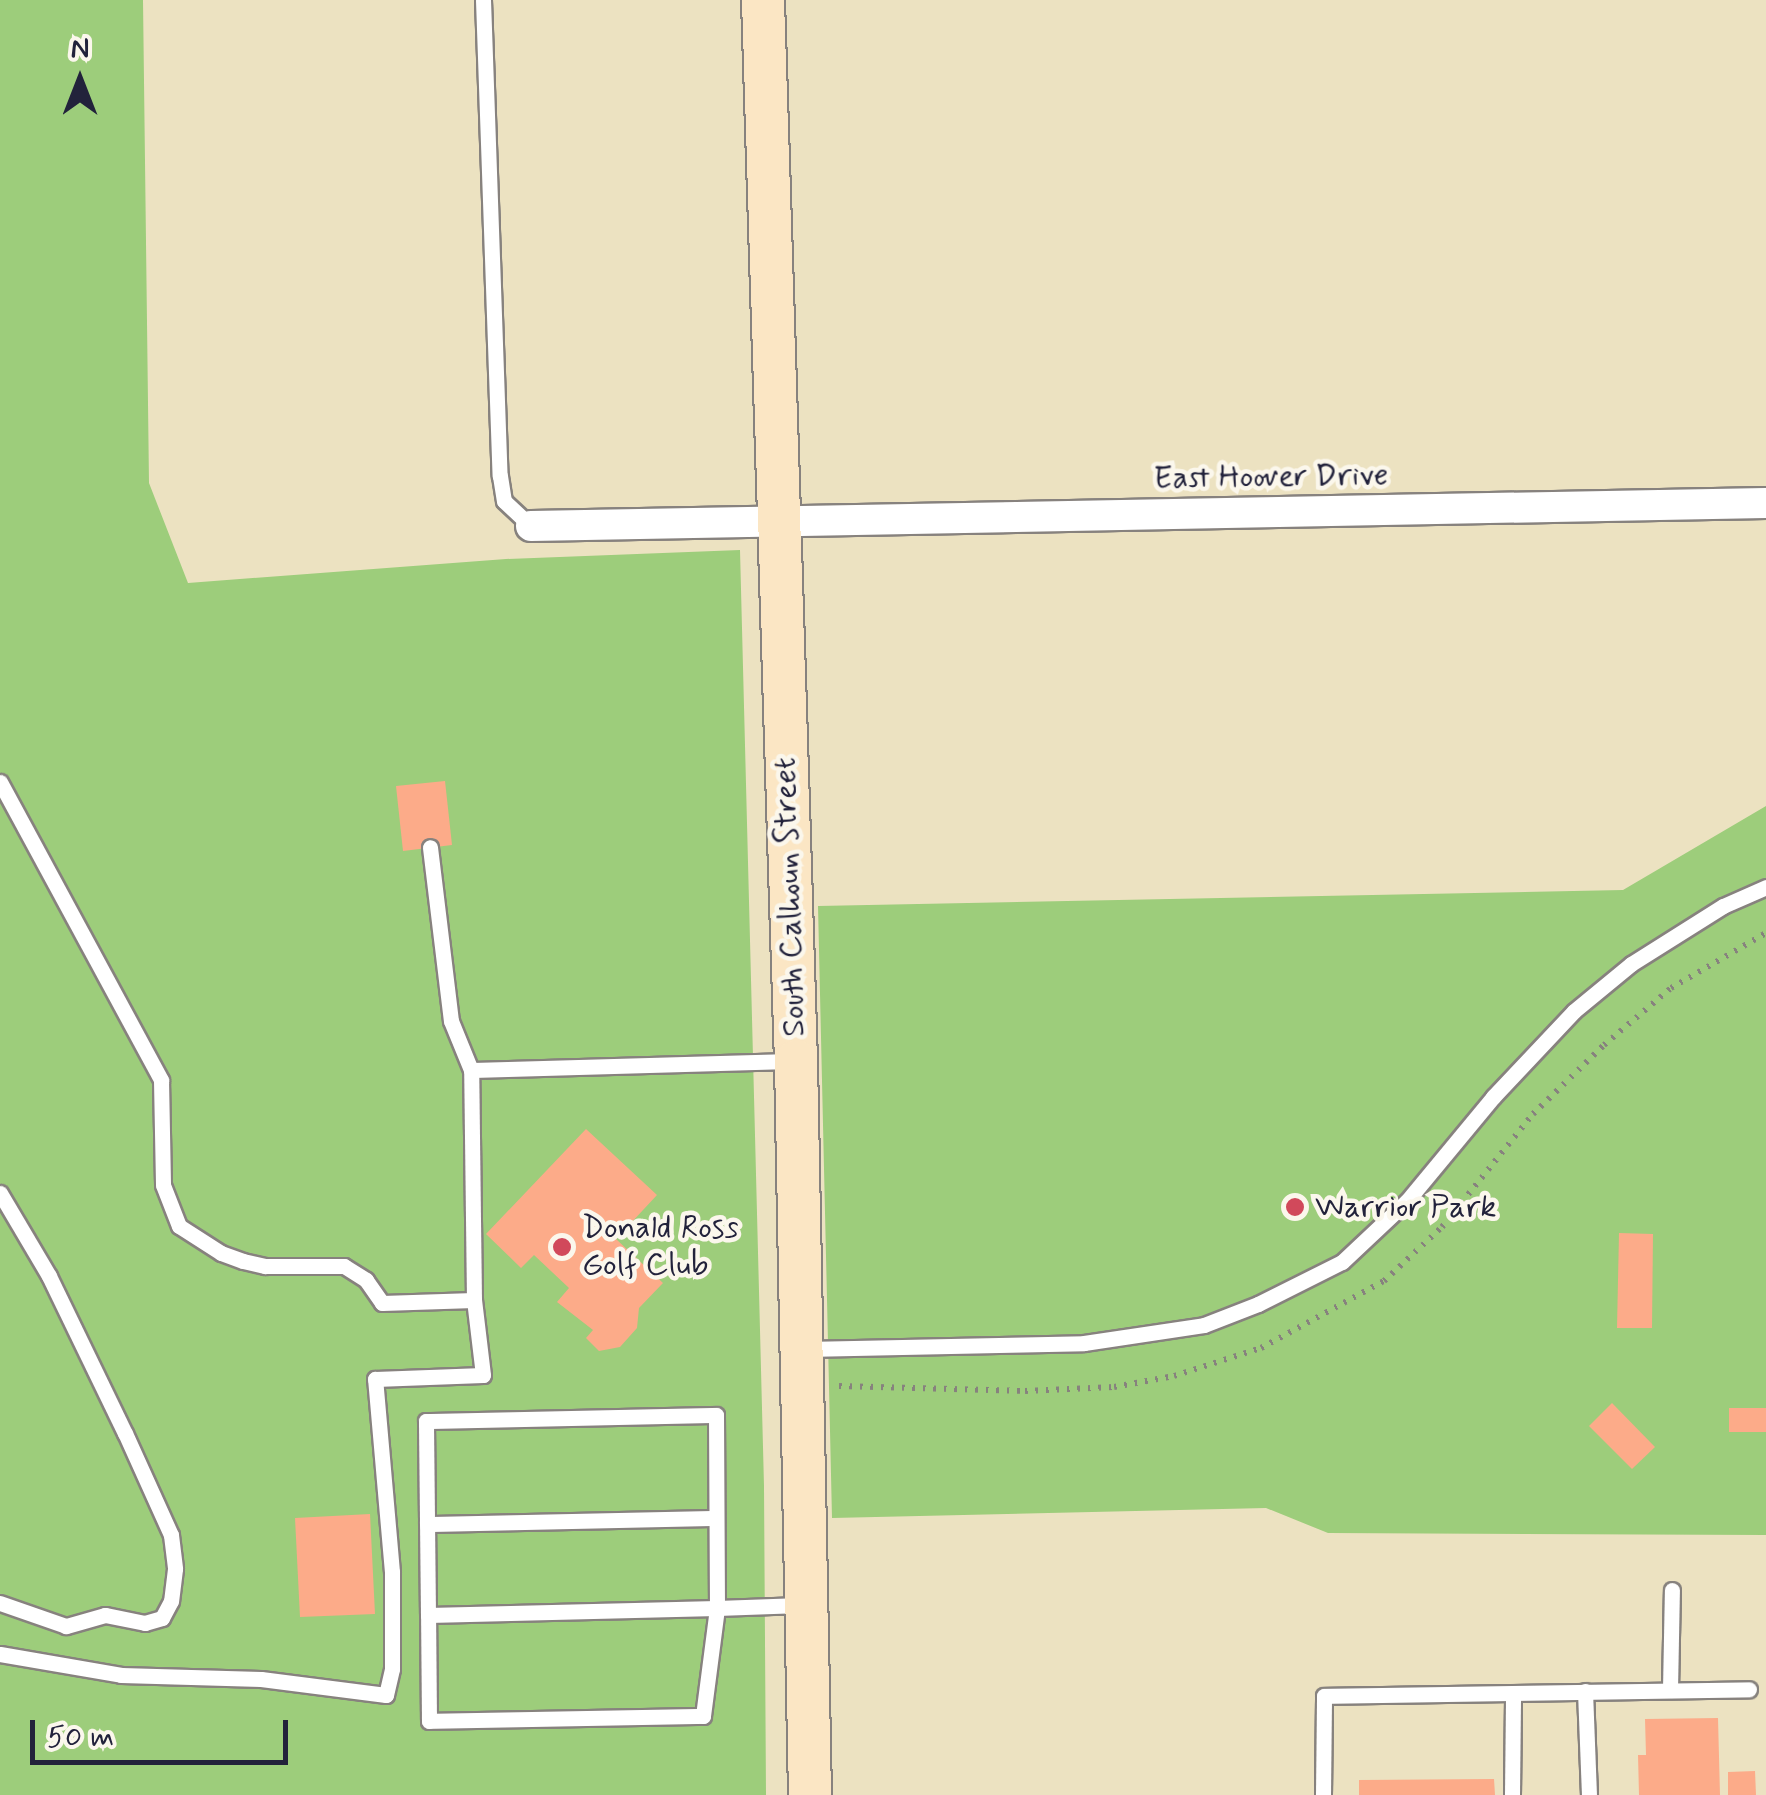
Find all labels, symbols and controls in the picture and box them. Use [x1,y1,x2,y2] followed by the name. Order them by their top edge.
[30,30,130,130] north arrow
[71,31,89,68] text: N
[1154,456,1388,498] street label: East Hoover Drive
[766,754,814,1040] street label: South Calhoun Street
[1315,1188,1494,1226] place label: Warrior Park
[1284,1196,1306,1218] marker: Warrior Park
[582,1210,739,1285] place label: Donald Ross Golf Club
[551,1236,573,1258] marker: Donald Ross Golf Club
[35,1700,292,1762] scale bar
[47,1718,114,1757] text: 50 m

